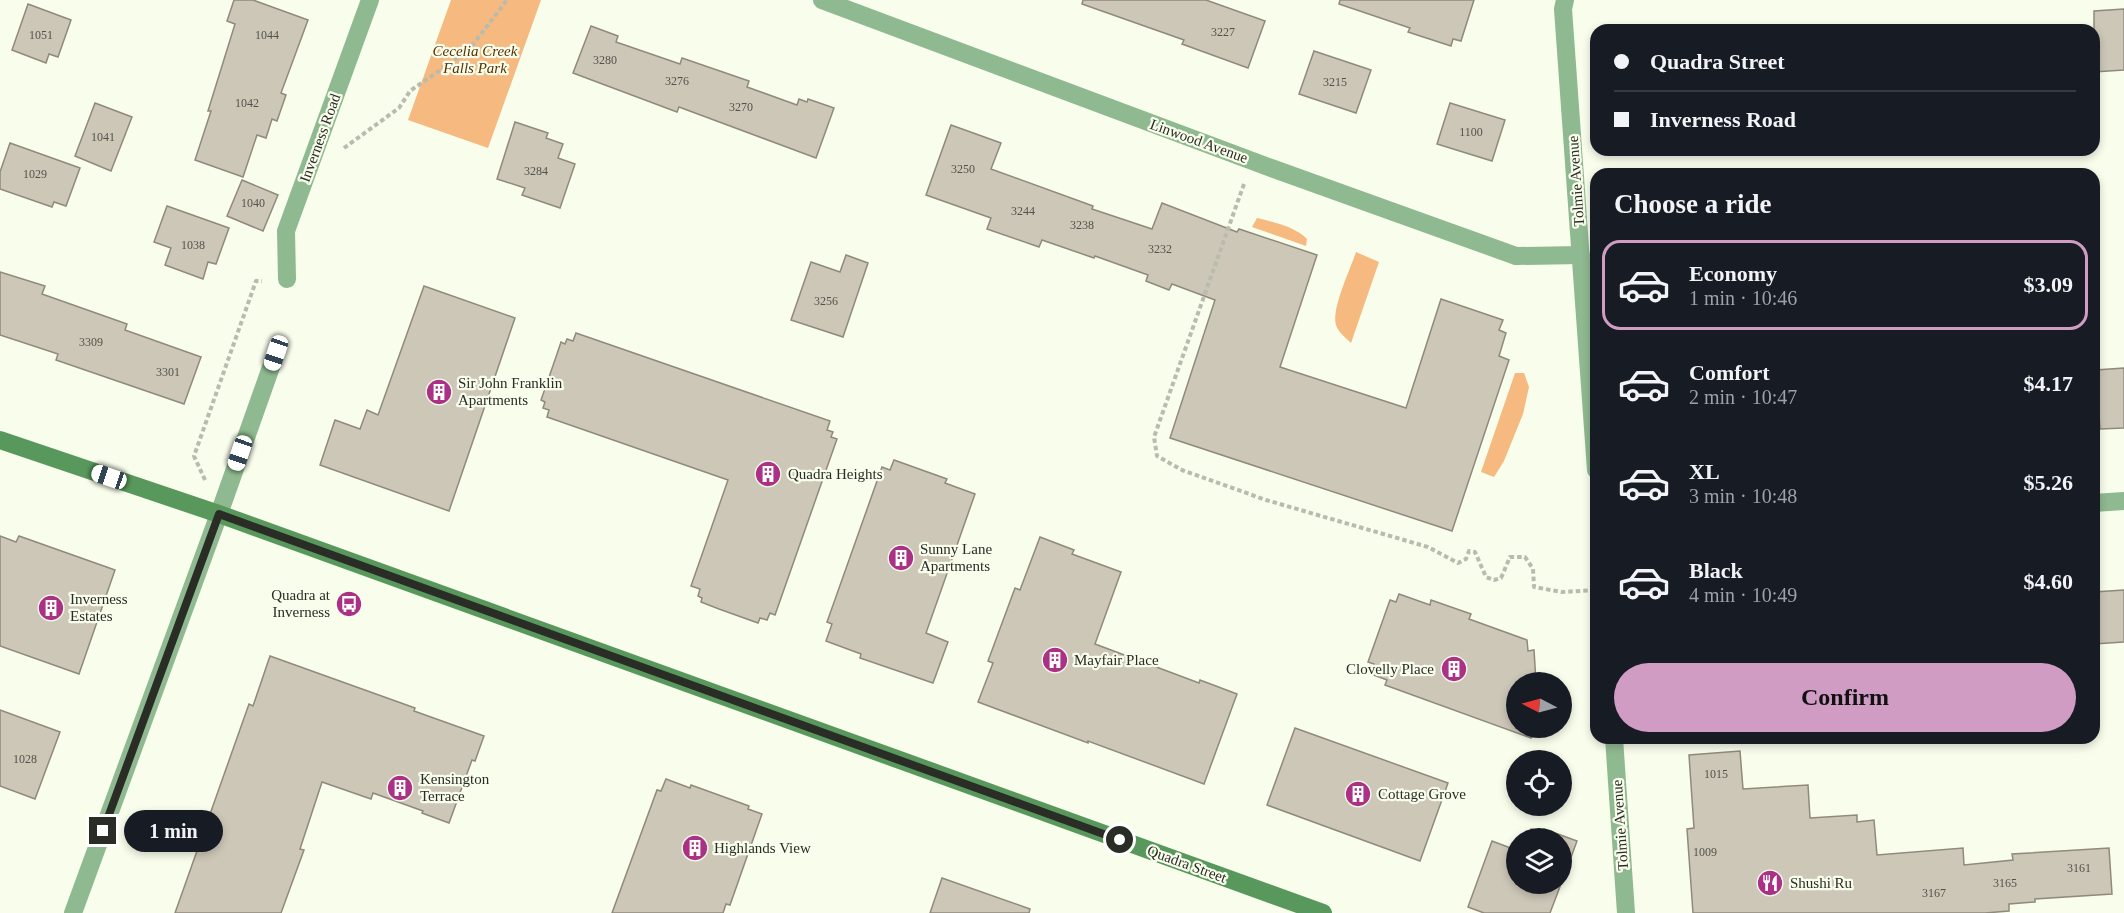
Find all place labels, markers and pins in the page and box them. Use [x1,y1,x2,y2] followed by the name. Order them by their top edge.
[458,375,563,408] place label: Sir John Franklin Apartments
[424,377,454,407] building icon: Sir John Franklin Apartments
[753,459,783,489] building icon: Quadra Heights
[788,466,883,482] place label: Quadra Heights
[920,541,992,574] place label: Sunny Lane Apartments
[886,543,916,573] building icon: Sunny Lane Apartments
[271,587,331,620] place label: Quadra at Inverness
[334,589,364,619] bus stop icon: Quadra at Inverness
[70,591,128,624] place label: Inverness Estates
[36,593,66,623] building icon: Inverness Estates
[1040,645,1070,675] building icon: Mayfair Place
[1074,652,1159,668] place label: Mayfair Place
[1439,654,1469,684] building icon: Clovelly Place
[1346,661,1434,677] place label: Clovelly Place
[420,771,490,804] place label: Kensington Terrace
[385,773,415,803] building icon: Kensington Terrace
[1343,779,1373,809] building icon: Cottage Grove
[1378,786,1466,802] place label: Cottage Grove
[680,833,710,863] building icon: Highlands View
[714,840,811,856] place label: Highlands View
[1755,868,1785,898] restaurant icon: Shushi Ru
[1790,875,1853,891] place label: Shushi Ru

